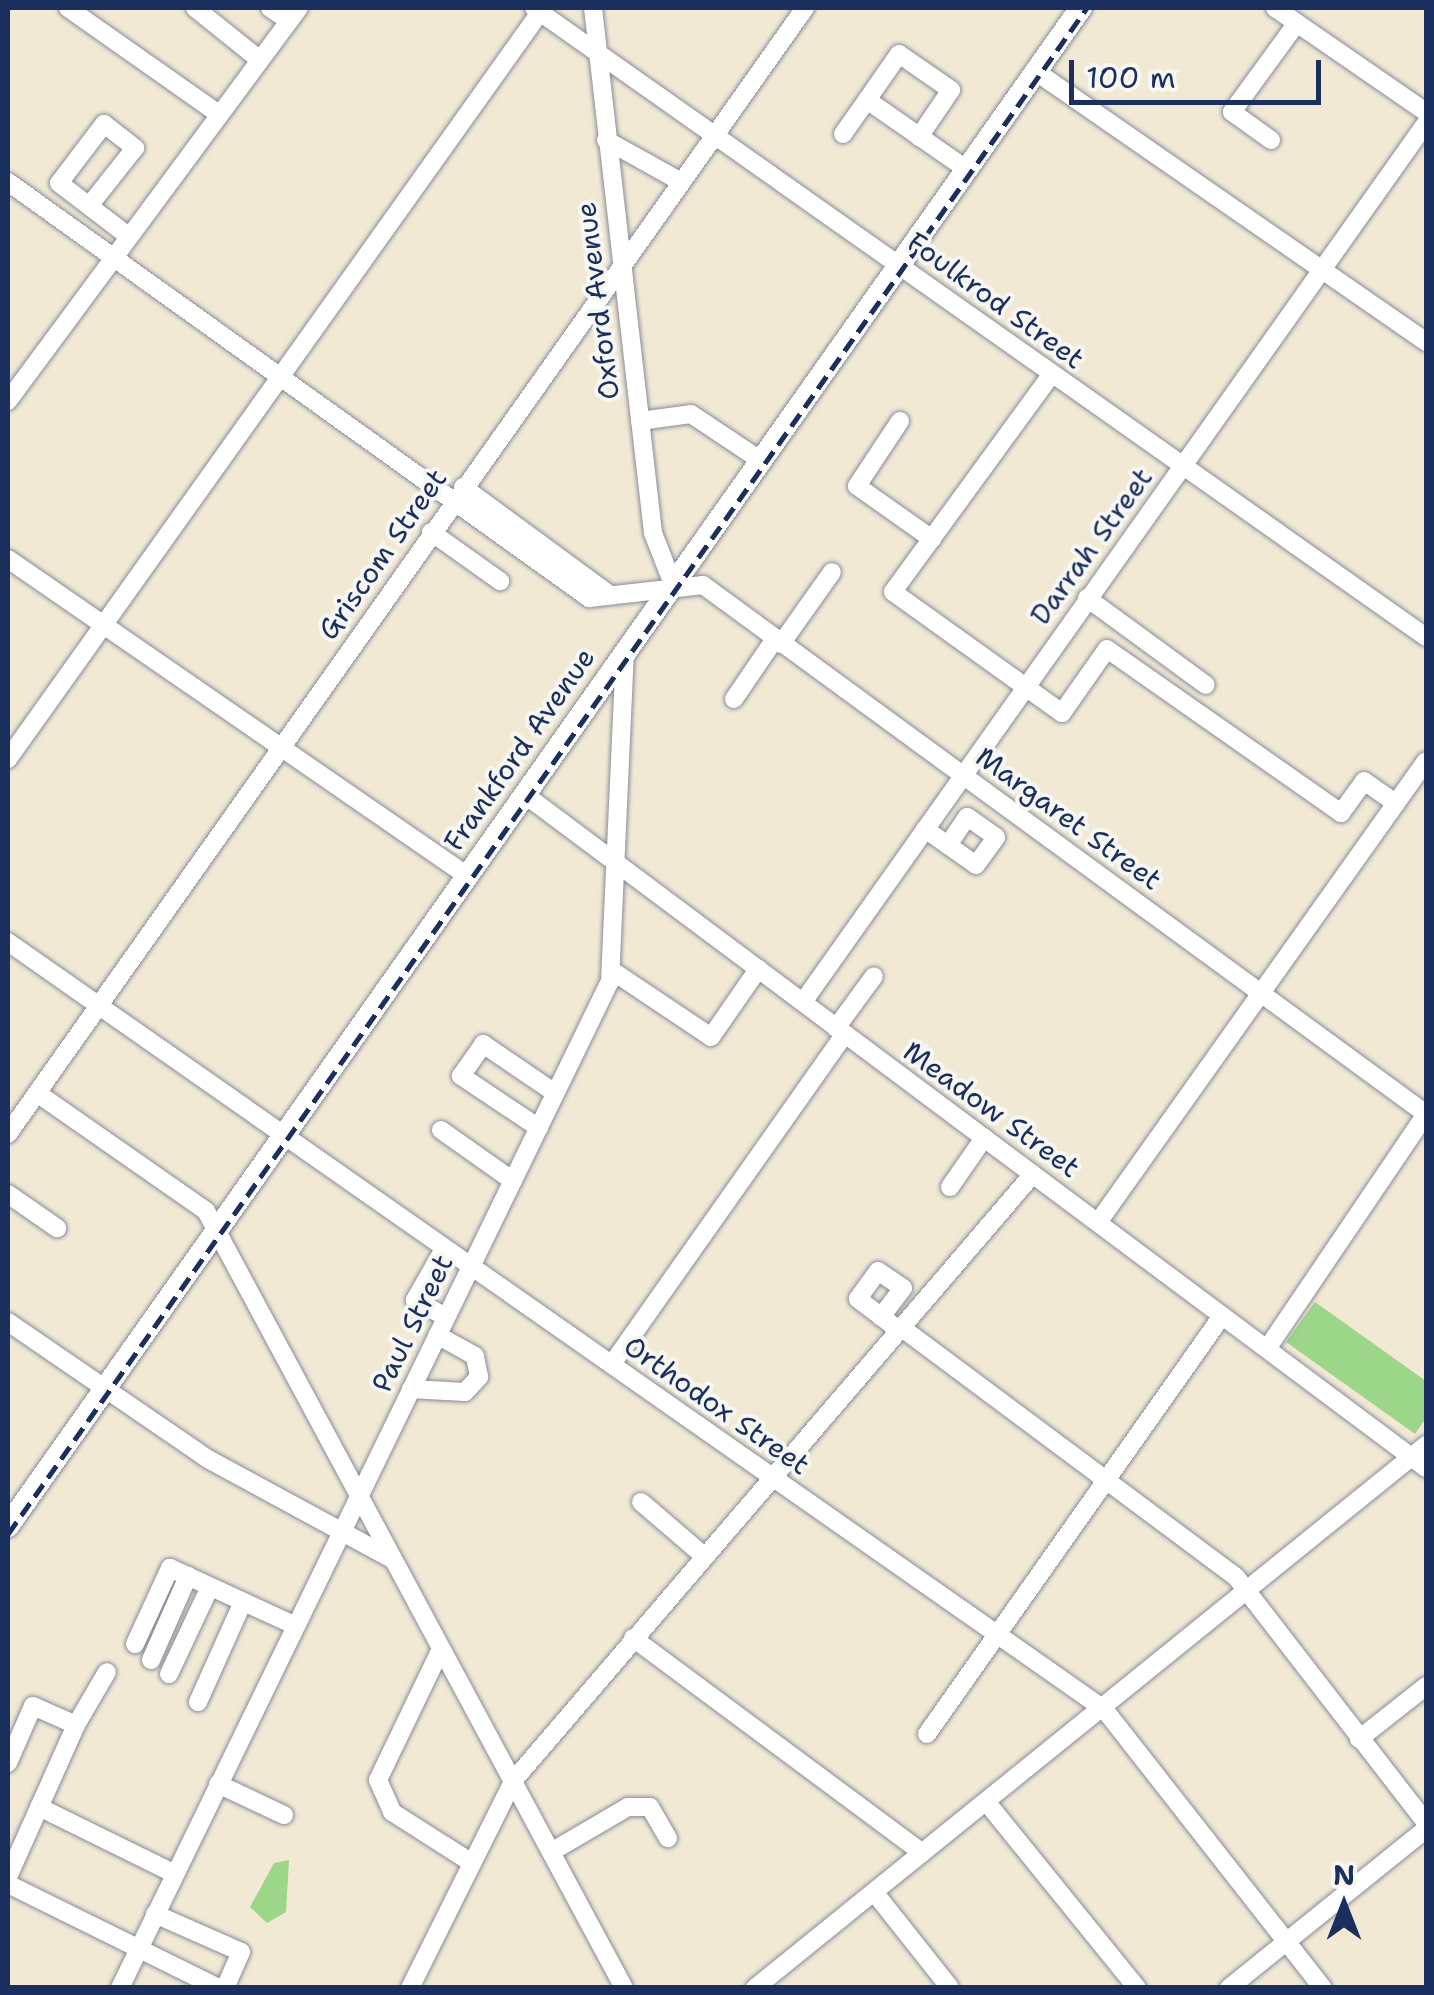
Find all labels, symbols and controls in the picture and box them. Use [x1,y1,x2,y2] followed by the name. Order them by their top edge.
[1074,40,1326,102] scale bar
[1086,57,1176,98] text: 100 m
[568,200,626,402] street label: Oxford Avenue
[901,225,1091,375] street label: Foulkrod Street
[1023,461,1159,631] street label: Darrah Street
[311,462,453,646] street label: Griscom Street
[436,641,602,857] street label: Frankford Avenue
[970,739,1168,897] street label: Margaret Street
[897,1034,1087,1184] street label: Meadow Street
[364,1249,460,1397] street label: Paul Street
[618,1328,816,1482] street label: Orthodox Street
[1294,1855,1394,1955] north arrow
[1333,1856,1355,1894] text: N

